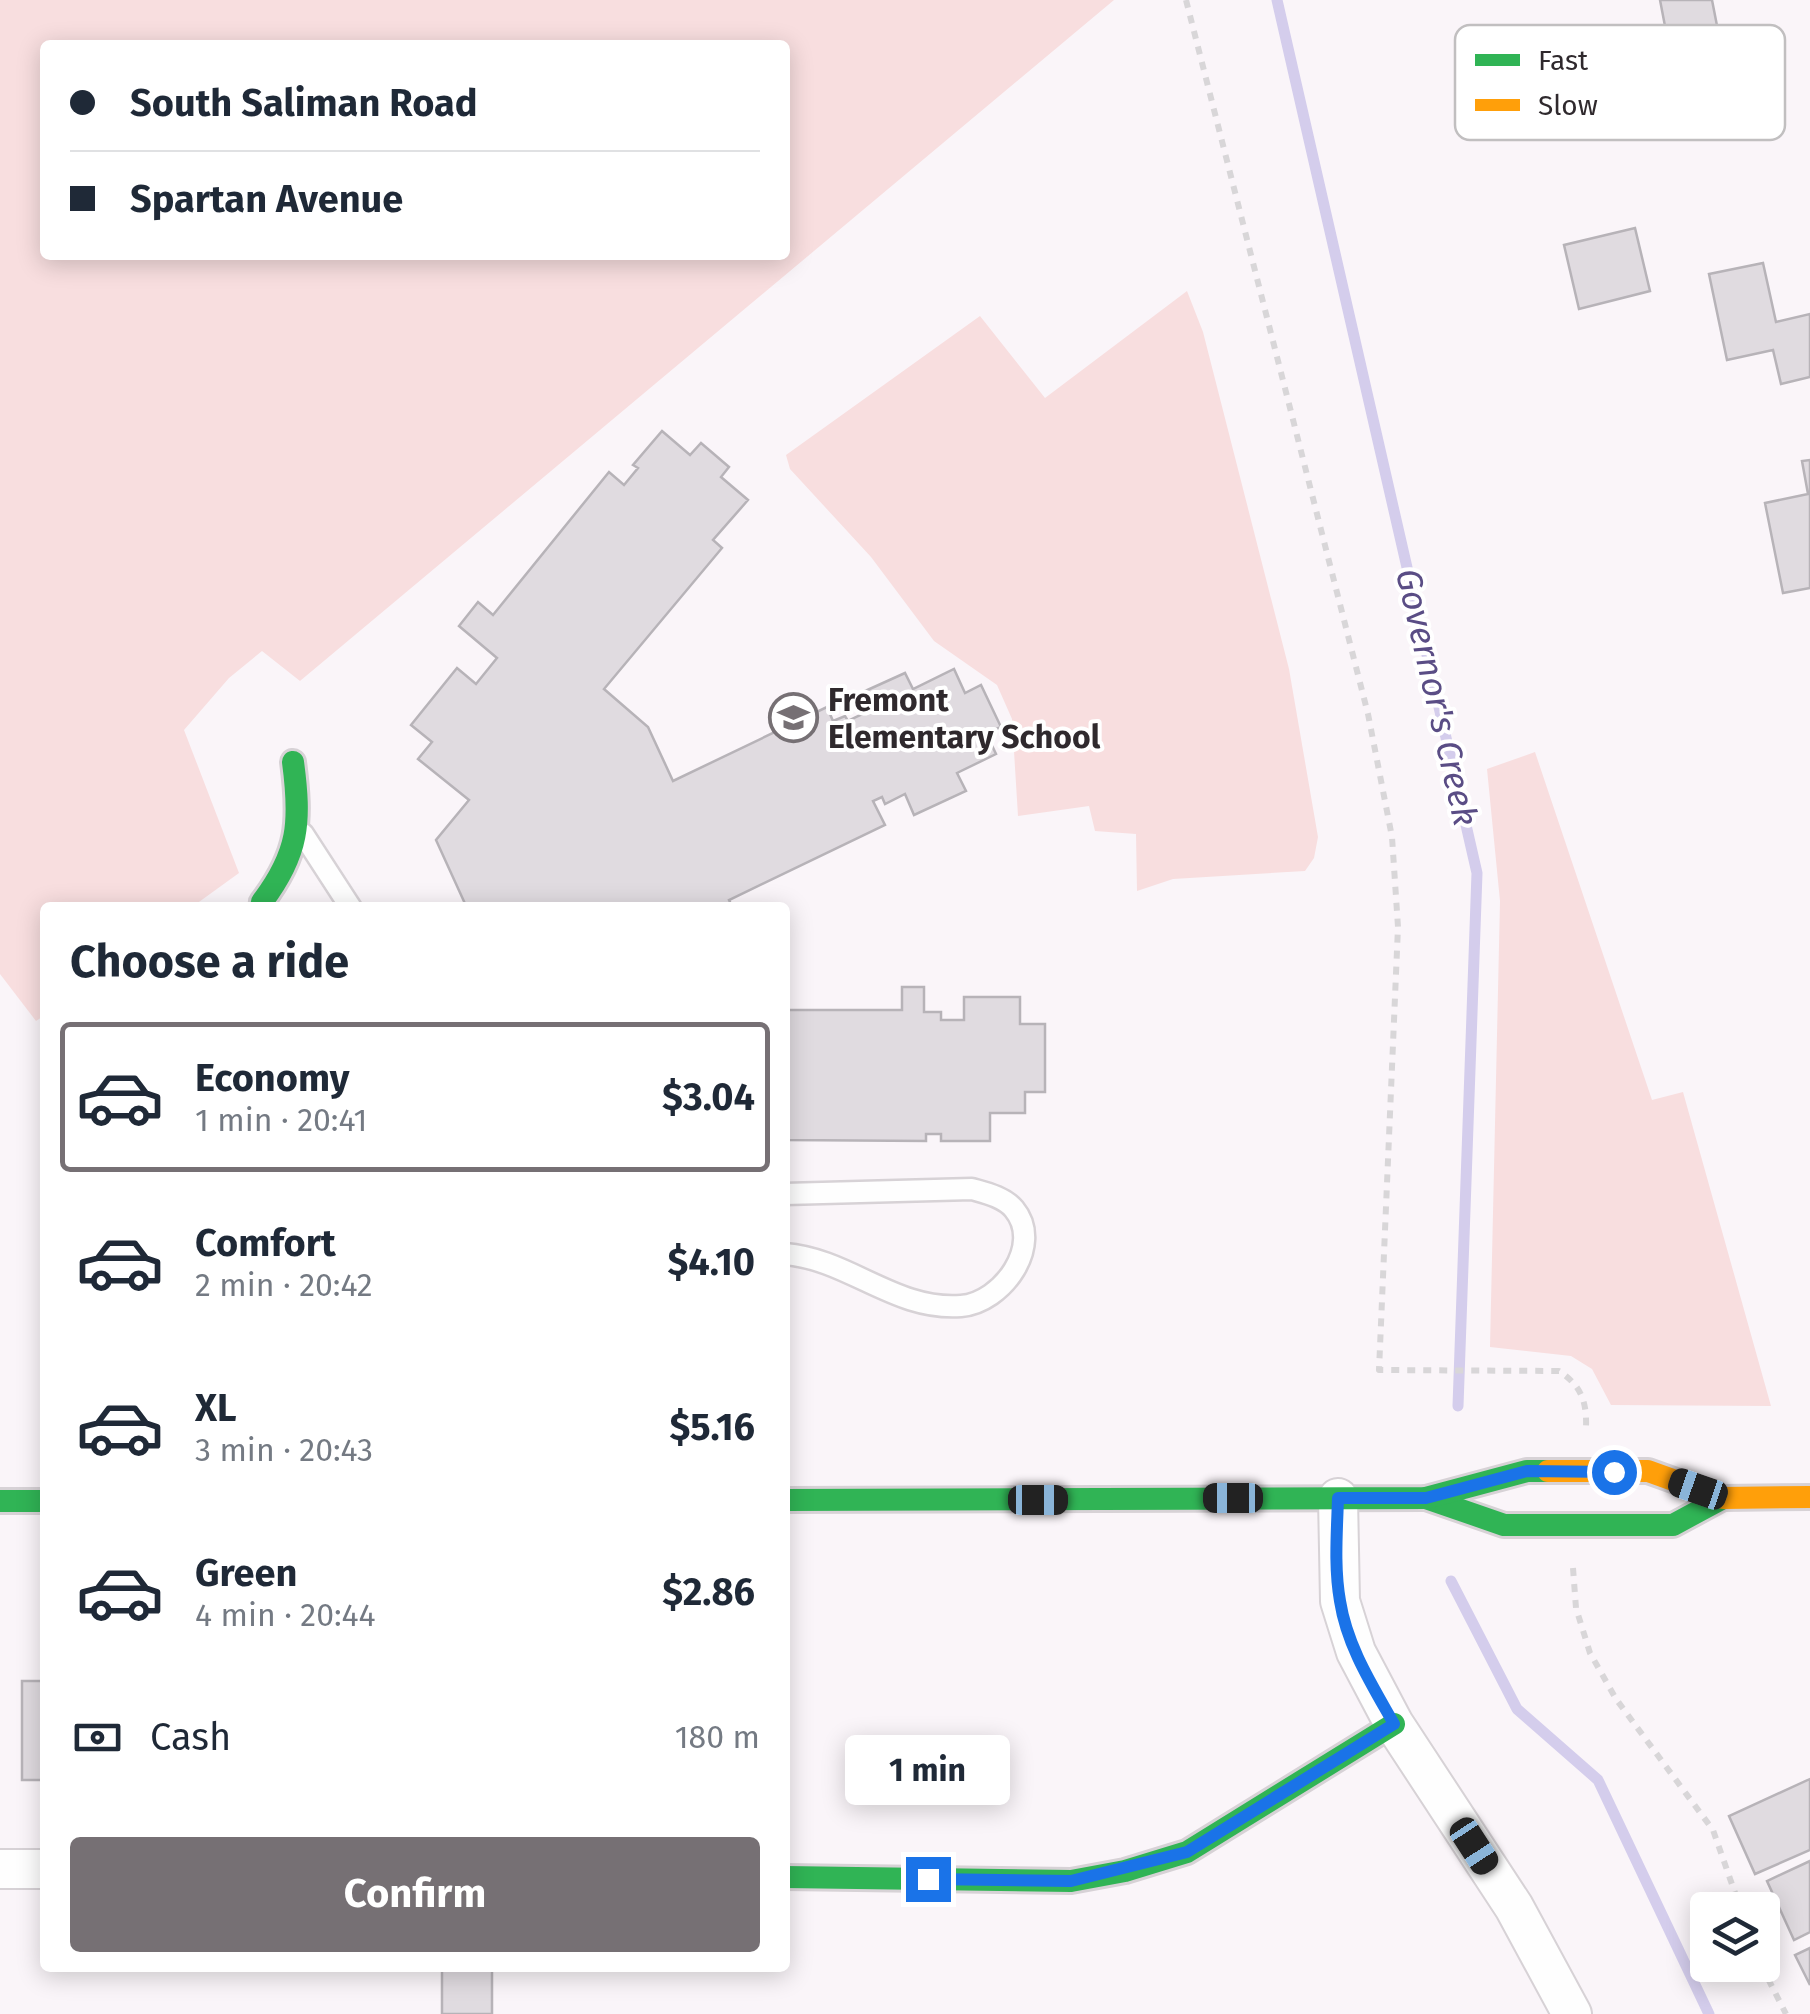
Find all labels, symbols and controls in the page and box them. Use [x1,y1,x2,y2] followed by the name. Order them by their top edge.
[1455,25,1785,140] legend
[1538,44,1589,77] text: Fast
[130,80,478,126] text: South Saliman Road
[1538,89,1598,122] text: Slow
[130,176,403,222] text: Spartan Avenue
[1387,564,1487,830] water label: Governor's Creek
[828,681,1101,756] place label: Fremont Elementary School
[767,692,819,744] school or university icon: Fremont Elementary School
[70,935,349,989] text: Choose a ride
[75,1052,165,1142] icon: car
[195,1055,350,1101] text: Economy
[662,1074,755,1120] text: $3.04
[195,1101,367,1139] text: 1 min · 20:41
[75,1217,165,1307] icon: car
[195,1220,336,1266] text: Comfort
[667,1239,755,1285] text: $4.10
[195,1266,373,1304] text: 2 min · 20:42
[75,1382,165,1472] icon: car
[195,1385,237,1431] text: XL
[669,1404,755,1450] text: $5.16
[195,1431,373,1469] text: 3 min · 20:43
[1592,1450,1637,1495] route start
[1665,1465,1731,1513] car
[1203,1483,1263,1513] car
[1008,1485,1068,1515] car
[75,1547,165,1637] icon: car
[195,1550,298,1596] text: Green
[662,1569,755,1615] text: $2.86
[195,1596,376,1634] text: 4 min · 20:44
[70,1710,125,1765] icon: cash
[150,1714,231,1760] text: Cash
[675,1718,760,1756] text: 180 m
[846,1734,1010,1804] callout: 1 min
[889,1751,966,1789] text: 1 min
[1445,1813,1503,1879] car
[70,1837,760,1952] button: Confirm
[906,1857,951,1902] route end
[1690,1892,1780,1982] map controls
[1690,1892,1780,1982] button: layers

